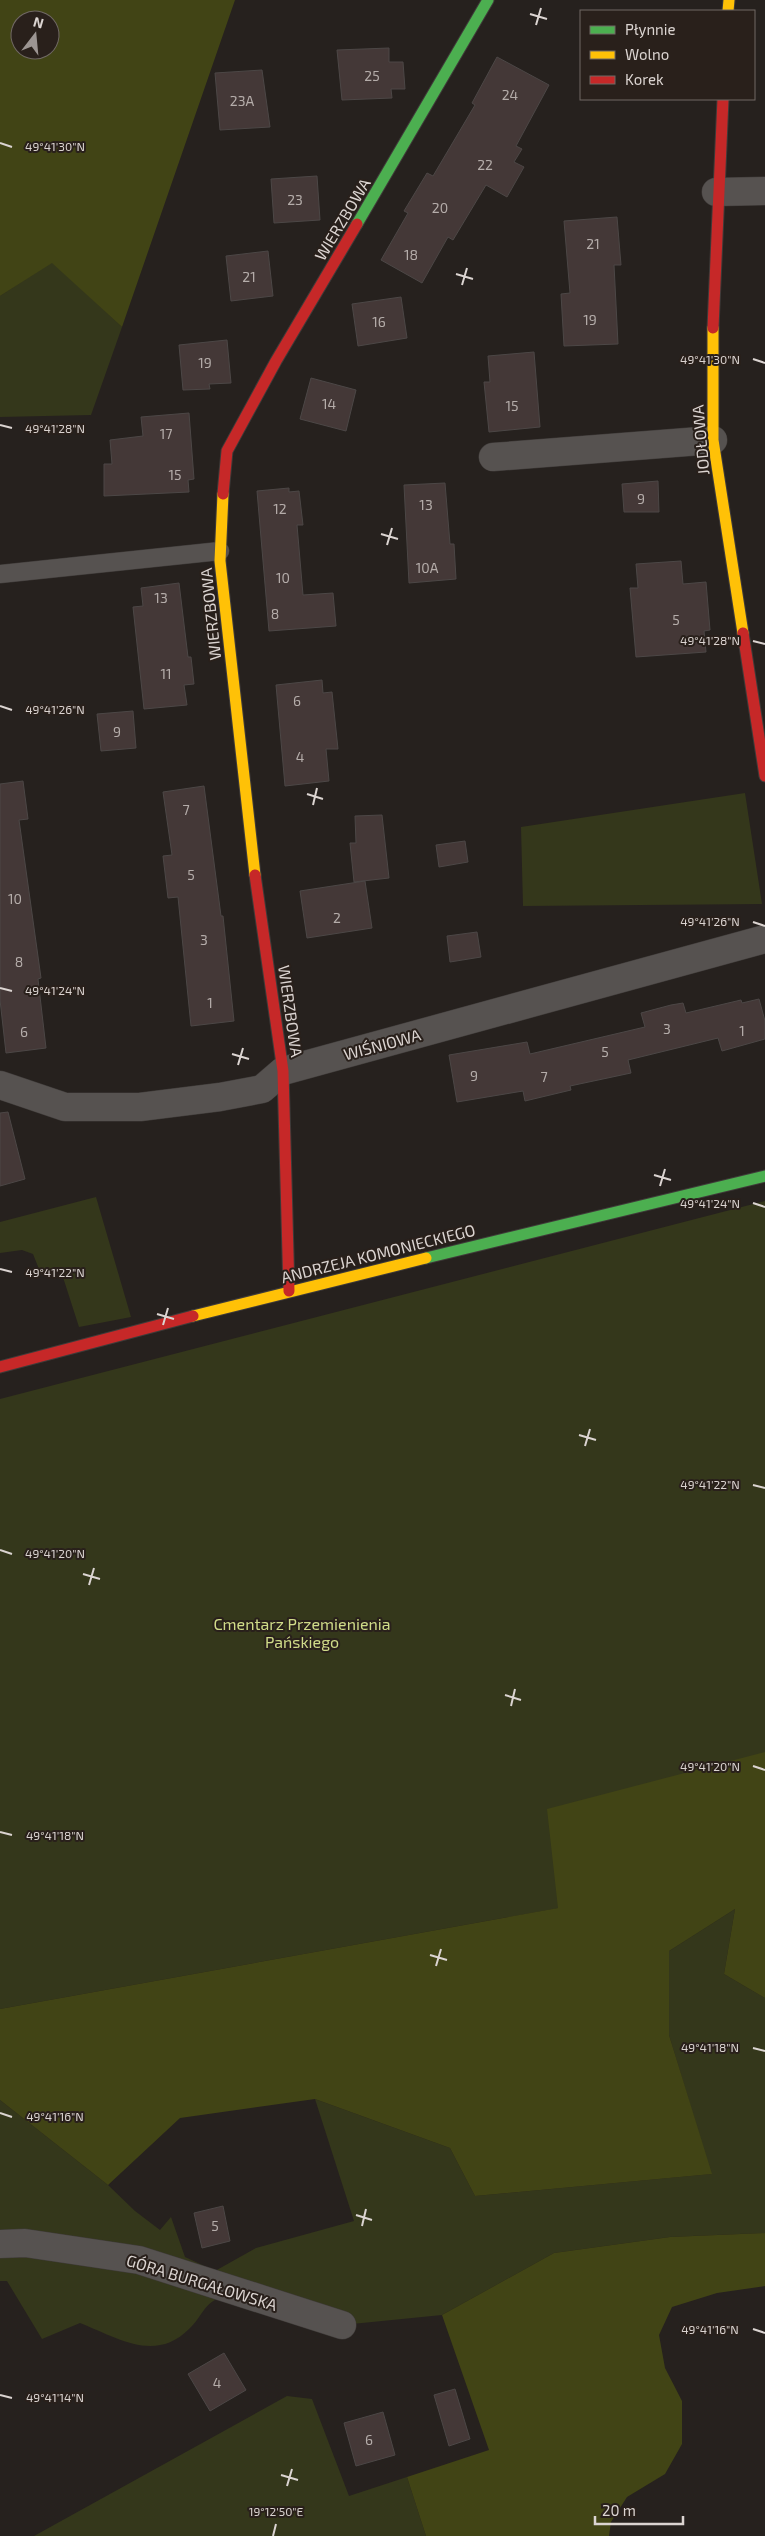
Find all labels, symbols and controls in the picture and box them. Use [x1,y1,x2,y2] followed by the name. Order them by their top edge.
[10,10,60,60] north arrow
[580,10,755,100] legend
[32,12,46,32] text: N
[625,20,676,38] text: Płynnie
[625,45,669,63] text: Wolno
[364,67,380,84] house number: 25
[625,70,664,88] text: Korek
[502,86,518,103] house number: 24
[230,92,254,109] house number: 23A
[25,139,85,153] text: 49°41'30"N
[477,156,493,173] house number: 22
[310,174,374,264] street label: WIERZBOWA
[287,191,303,208] house number: 23
[432,199,448,216] house number: 20
[586,235,600,252] house number: 21
[404,246,418,263] house number: 18
[242,268,256,285] house number: 21
[583,311,597,328] house number: 19
[372,313,386,330] house number: 16
[680,352,740,366] text: 49°41'30"N
[198,354,212,371] house number: 19
[322,395,336,412] house number: 14
[505,397,519,414] house number: 15
[687,404,713,476] street label: JODŁOWA
[25,421,85,435] text: 49°41'28"N
[160,425,172,442] house number: 17
[168,466,182,483] house number: 15
[637,490,645,507] house number: 9
[419,496,433,513] house number: 13
[273,500,287,517] house number: 12
[416,559,439,576] house number: 10A
[196,567,224,661] street label: WIERZBOWA
[276,569,290,586] house number: 10
[154,589,168,606] house number: 13
[271,605,279,622] house number: 8
[672,611,680,628] house number: 5
[680,633,740,647] text: 49°41'28"N
[160,665,172,682] house number: 11
[293,692,301,709] house number: 6
[25,702,85,716] text: 49°41'26"N
[113,723,121,740] house number: 9
[296,748,304,765] house number: 4
[182,801,190,818] house number: 7
[187,866,195,883] house number: 5
[8,890,22,907] house number: 10
[333,909,341,926] house number: 2
[680,914,740,928] text: 49°41'26"N
[200,931,208,948] house number: 3
[15,953,23,970] house number: 8
[275,964,307,1058] street label: WIERZBOWA
[25,983,85,997] text: 49°41'24"N
[207,994,213,1011] house number: 1
[663,1020,671,1037] house number: 3
[739,1022,745,1039] house number: 1
[20,1023,28,1040] house number: 6
[341,1025,423,1063] street label: WIŚNIOWA
[601,1043,609,1060] house number: 5
[470,1067,478,1084] house number: 9
[540,1068,548,1085] house number: 7
[680,1196,740,1210] text: 49°41'24"N
[279,1220,477,1286] street label: ANDRZEJA KOMONIECKIEGO
[25,1265,85,1279] text: 49°41'22"N
[680,1477,740,1491] text: 49°41'22"N
[25,1546,85,1560] text: 49°41'20"N
[213,1614,391,1651] park label: Cmentarz Przemienienia Pańskiego
[680,1759,740,1773] text: 49°41'20"N
[26,1828,84,1842] text: 49°41'18"N
[681,2040,739,2054] text: 49°41'18"N
[26,2109,84,2123] text: 49°41'16"N
[211,2217,219,2234] house number: 5
[124,2250,280,2314] street label: GÓRA BURGAŁOWSKA
[681,2322,739,2336] text: 49°41'16"N
[213,2374,221,2391] house number: 4
[26,2390,84,2404] text: 49°41'14"N
[365,2431,373,2448] house number: 6
[595,2494,682,2526] scale bar
[602,2501,636,2519] text: 20 m
[249,2504,304,2518] text: 19°12'50"E

